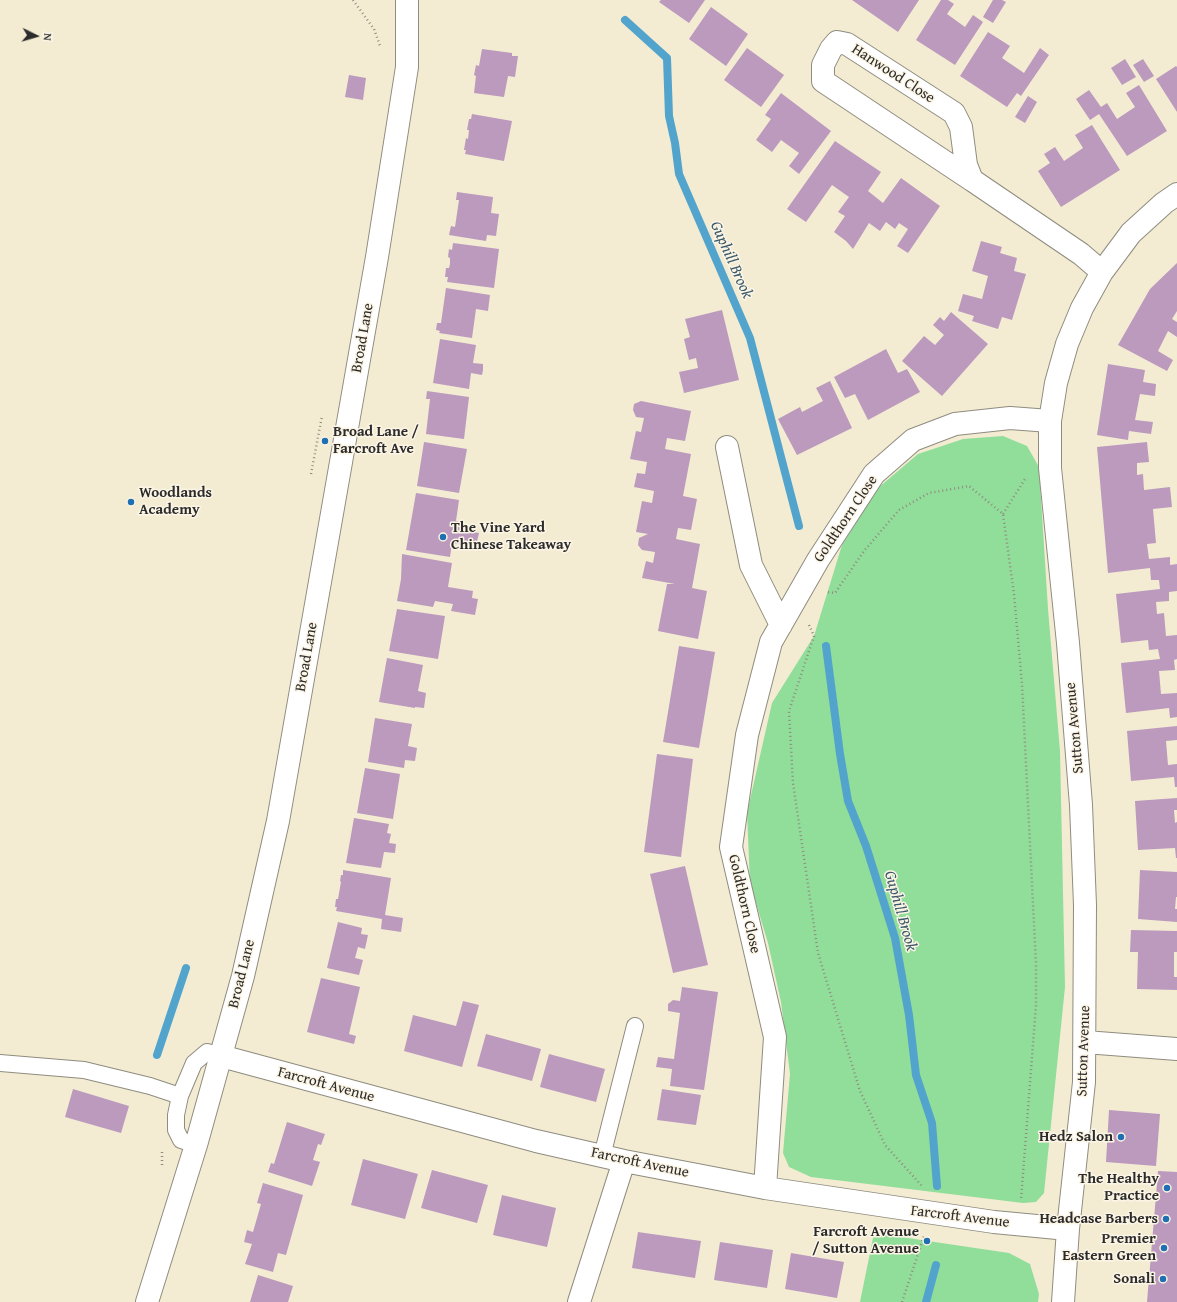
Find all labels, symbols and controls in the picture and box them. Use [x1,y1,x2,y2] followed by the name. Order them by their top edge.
[16,16,56,56] north arrow
[40,33,56,41] text: N
[848,40,938,108] street label: Hanwood Close
[705,218,757,302] water label: Guphill Brook
[348,302,378,374] street label: Broad Lane
[333,423,419,458] place label: Broad Lane / Farcroft Ave
[320,436,330,446] marker: Broad Lane / Farcroft Ave
[810,472,882,566] street label: Goldthorn Close
[139,484,212,519] place label: Woodlands Academy
[126,497,136,507] marker: Woodlands Academy
[451,519,571,554] place label: The Vine Yard Chinese Takeaway
[438,532,448,542] marker: The Vine Yard Chinese Takeaway
[292,621,322,693] street label: Broad Lane
[1062,682,1088,774] street label: Sutton Avenue
[724,853,764,955] street label: Goldthorn Close
[879,869,921,953] water label: Guphill Brook
[225,938,259,1010] street label: Broad Lane
[1073,1005,1095,1097] street label: Sutton Avenue
[276,1063,376,1107] street label: Farcroft Avenue
[1039,1128,1113,1146] place label: Hedz Salon
[1116,1132,1126,1142] marker: Hedz Salon
[589,1144,691,1182] street label: Farcroft Avenue
[1078,1170,1159,1205] place label: The Healthy Practice
[1162,1183,1172,1193] marker: The Healthy Practice
[910,1202,1010,1232] street label: Farcroft Avenue
[1039,1210,1158,1228] place label: Headcase Barbers
[1161,1214,1171,1224] marker: Headcase Barbers
[812,1223,919,1258] place label: Farcroft Avenue / Sutton Avenue
[1062,1230,1156,1265] place label: Premier Eastern Green
[922,1236,932,1246] marker: Farcroft Avenue / Sutton Avenue
[1159,1243,1169,1253] marker: Premier Eastern Green
[1113,1270,1155,1288] place label: Sonali
[1158,1274,1168,1284] marker: Sonali

